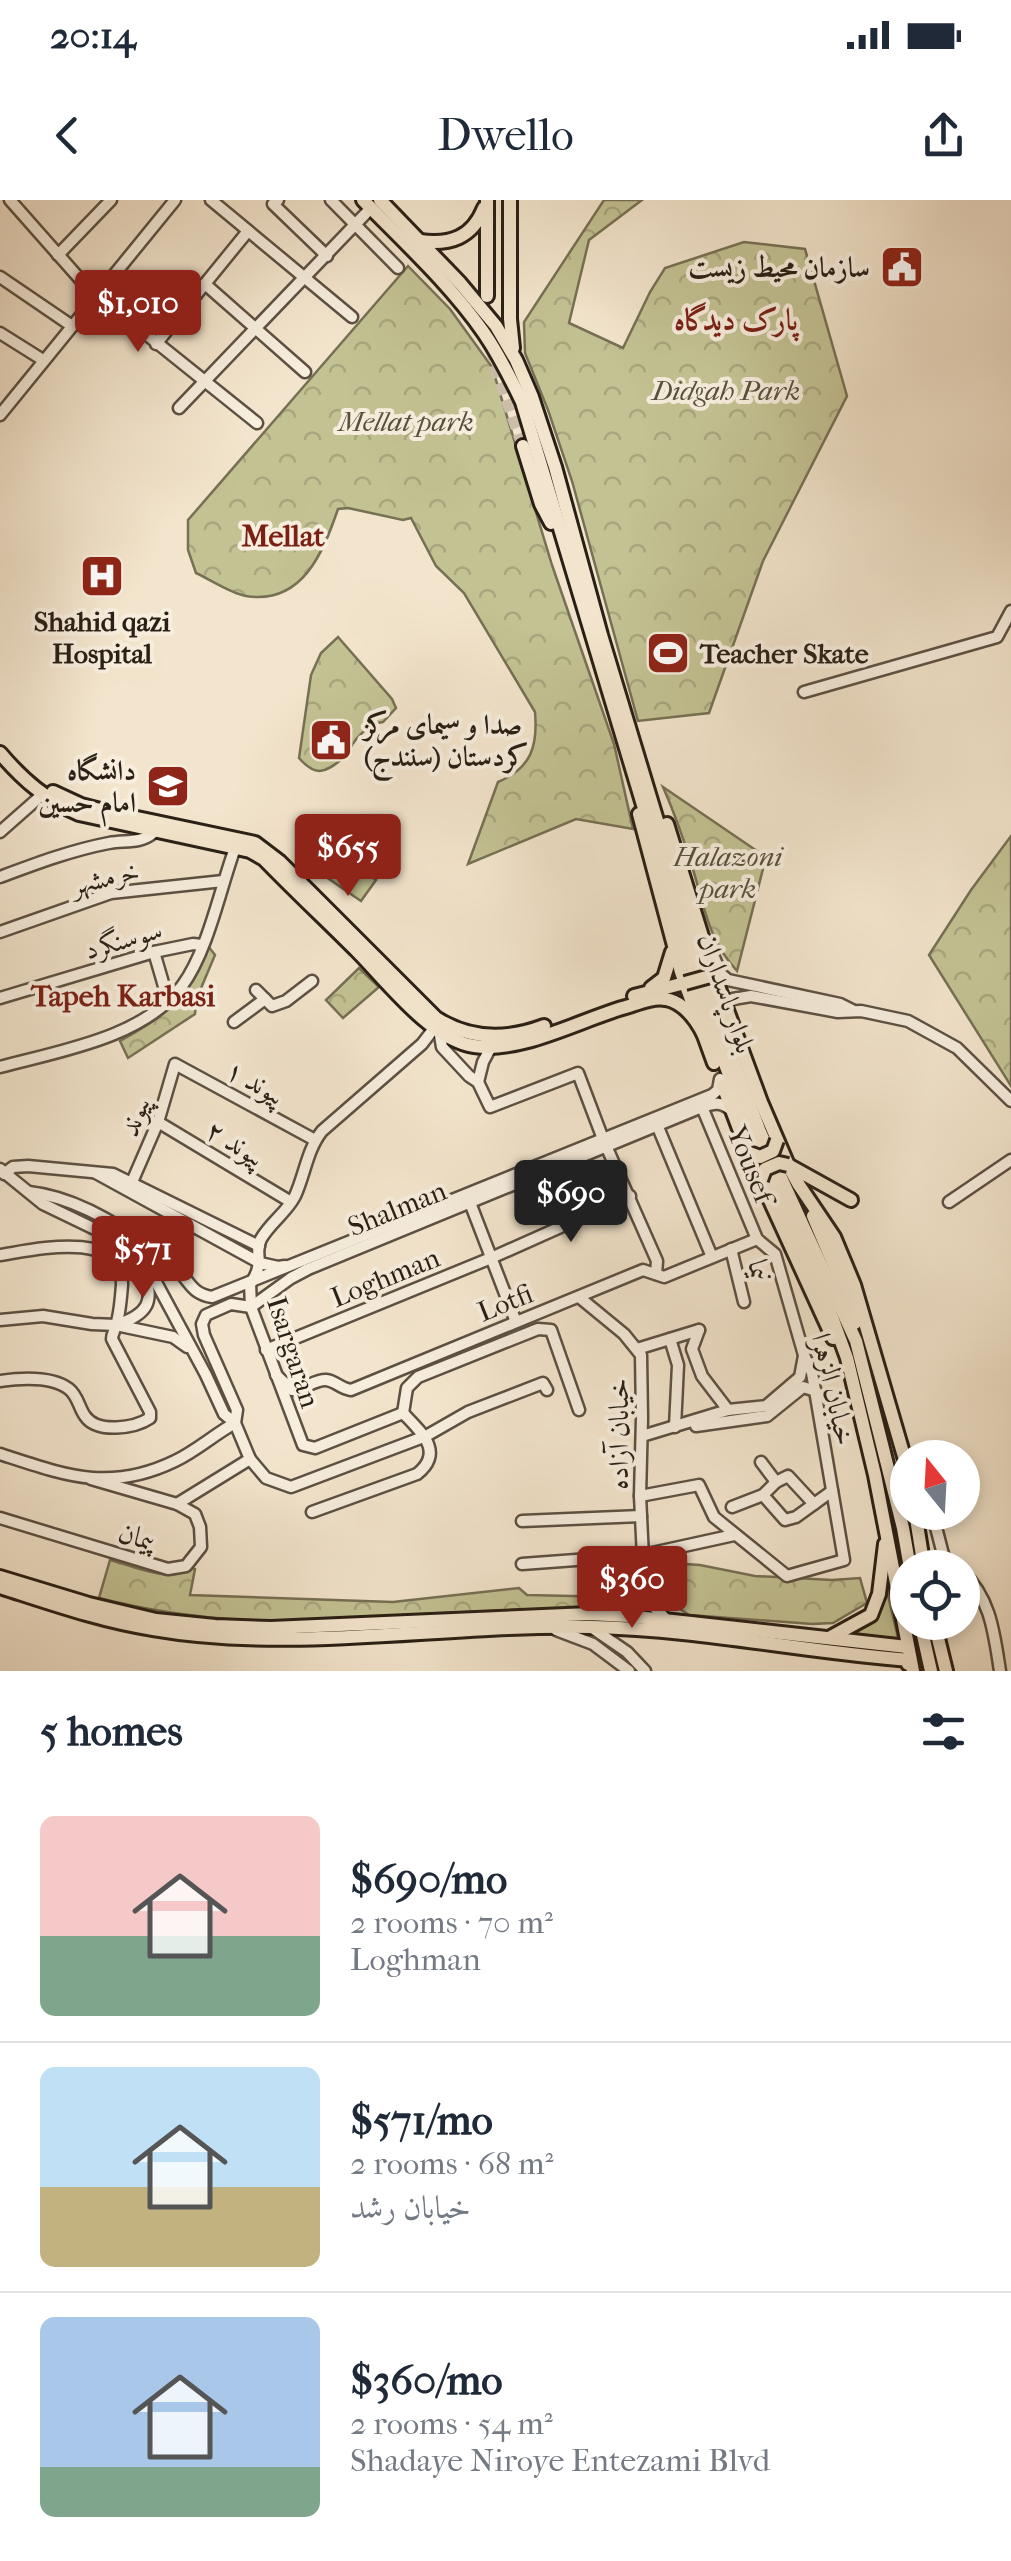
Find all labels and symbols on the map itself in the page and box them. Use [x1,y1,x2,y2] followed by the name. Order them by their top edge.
[879,244,925,290] public building icon: سازمان محیط زیست
[688,251,870,284] place label: سازمان محیط زیست
[57,270,219,355] pin: $1,010
[674,301,800,342] district label: پارک دیدگاه
[650,374,800,407] park label: Didgah Park
[336,405,474,438] park label: Mellat park
[242,519,325,554] district label: Mellat
[79,553,125,599] hospital icon: Shahid qazi Hospital
[34,605,171,670] place label: Shahid qazi Hospital
[645,630,691,676] sports icon: Teacher Skate
[699,637,869,670] place label: Teacher Skate
[361,708,528,782] place label: صدا و سیمای مرکز کردستان (سنندج)
[308,717,354,763] public building icon: صدا و سیمای مرکز کردستان (سنندج)
[38,752,136,827] place label: دانشگاه امام حسین
[145,763,191,809] school or university icon: دانشگاه امام حسین
[289,814,407,899] pin: $655
[673,840,784,905] park label: Halazoni park
[65,854,143,904] street label: خرمشهر
[80,913,166,968] street label: سوسنگرد
[687,929,762,1059] street label: بلوار پاسداران
[30,979,215,1014] district label: Tapeh Karbasi
[218,1053,291,1116] street label: پیوند ۱
[112,1091,161,1142] street label: پیوند
[198,1113,271,1177] street label: پیوند ۲
[720,1120,783,1213] street label: Yousef
[512,1160,630,1245] pin: $690
[343,1174,451,1243] street label: Shalman
[84,1216,202,1301] pin: $571
[326,1241,444,1314] street label: Loghman
[741,1256,778,1285] street label: نیما
[473,1276,538,1328] street label: Lotfi
[260,1292,327,1412] street label: Isargaran
[804,1330,862,1449] street label: خیابان الزهرا
[602,1378,635,1490] street label: خیابان آزاده
[890,1440,980,1530] north arrow
[114,1515,161,1558] street label: پیمان
[573,1546,691,1631] pin: $360

